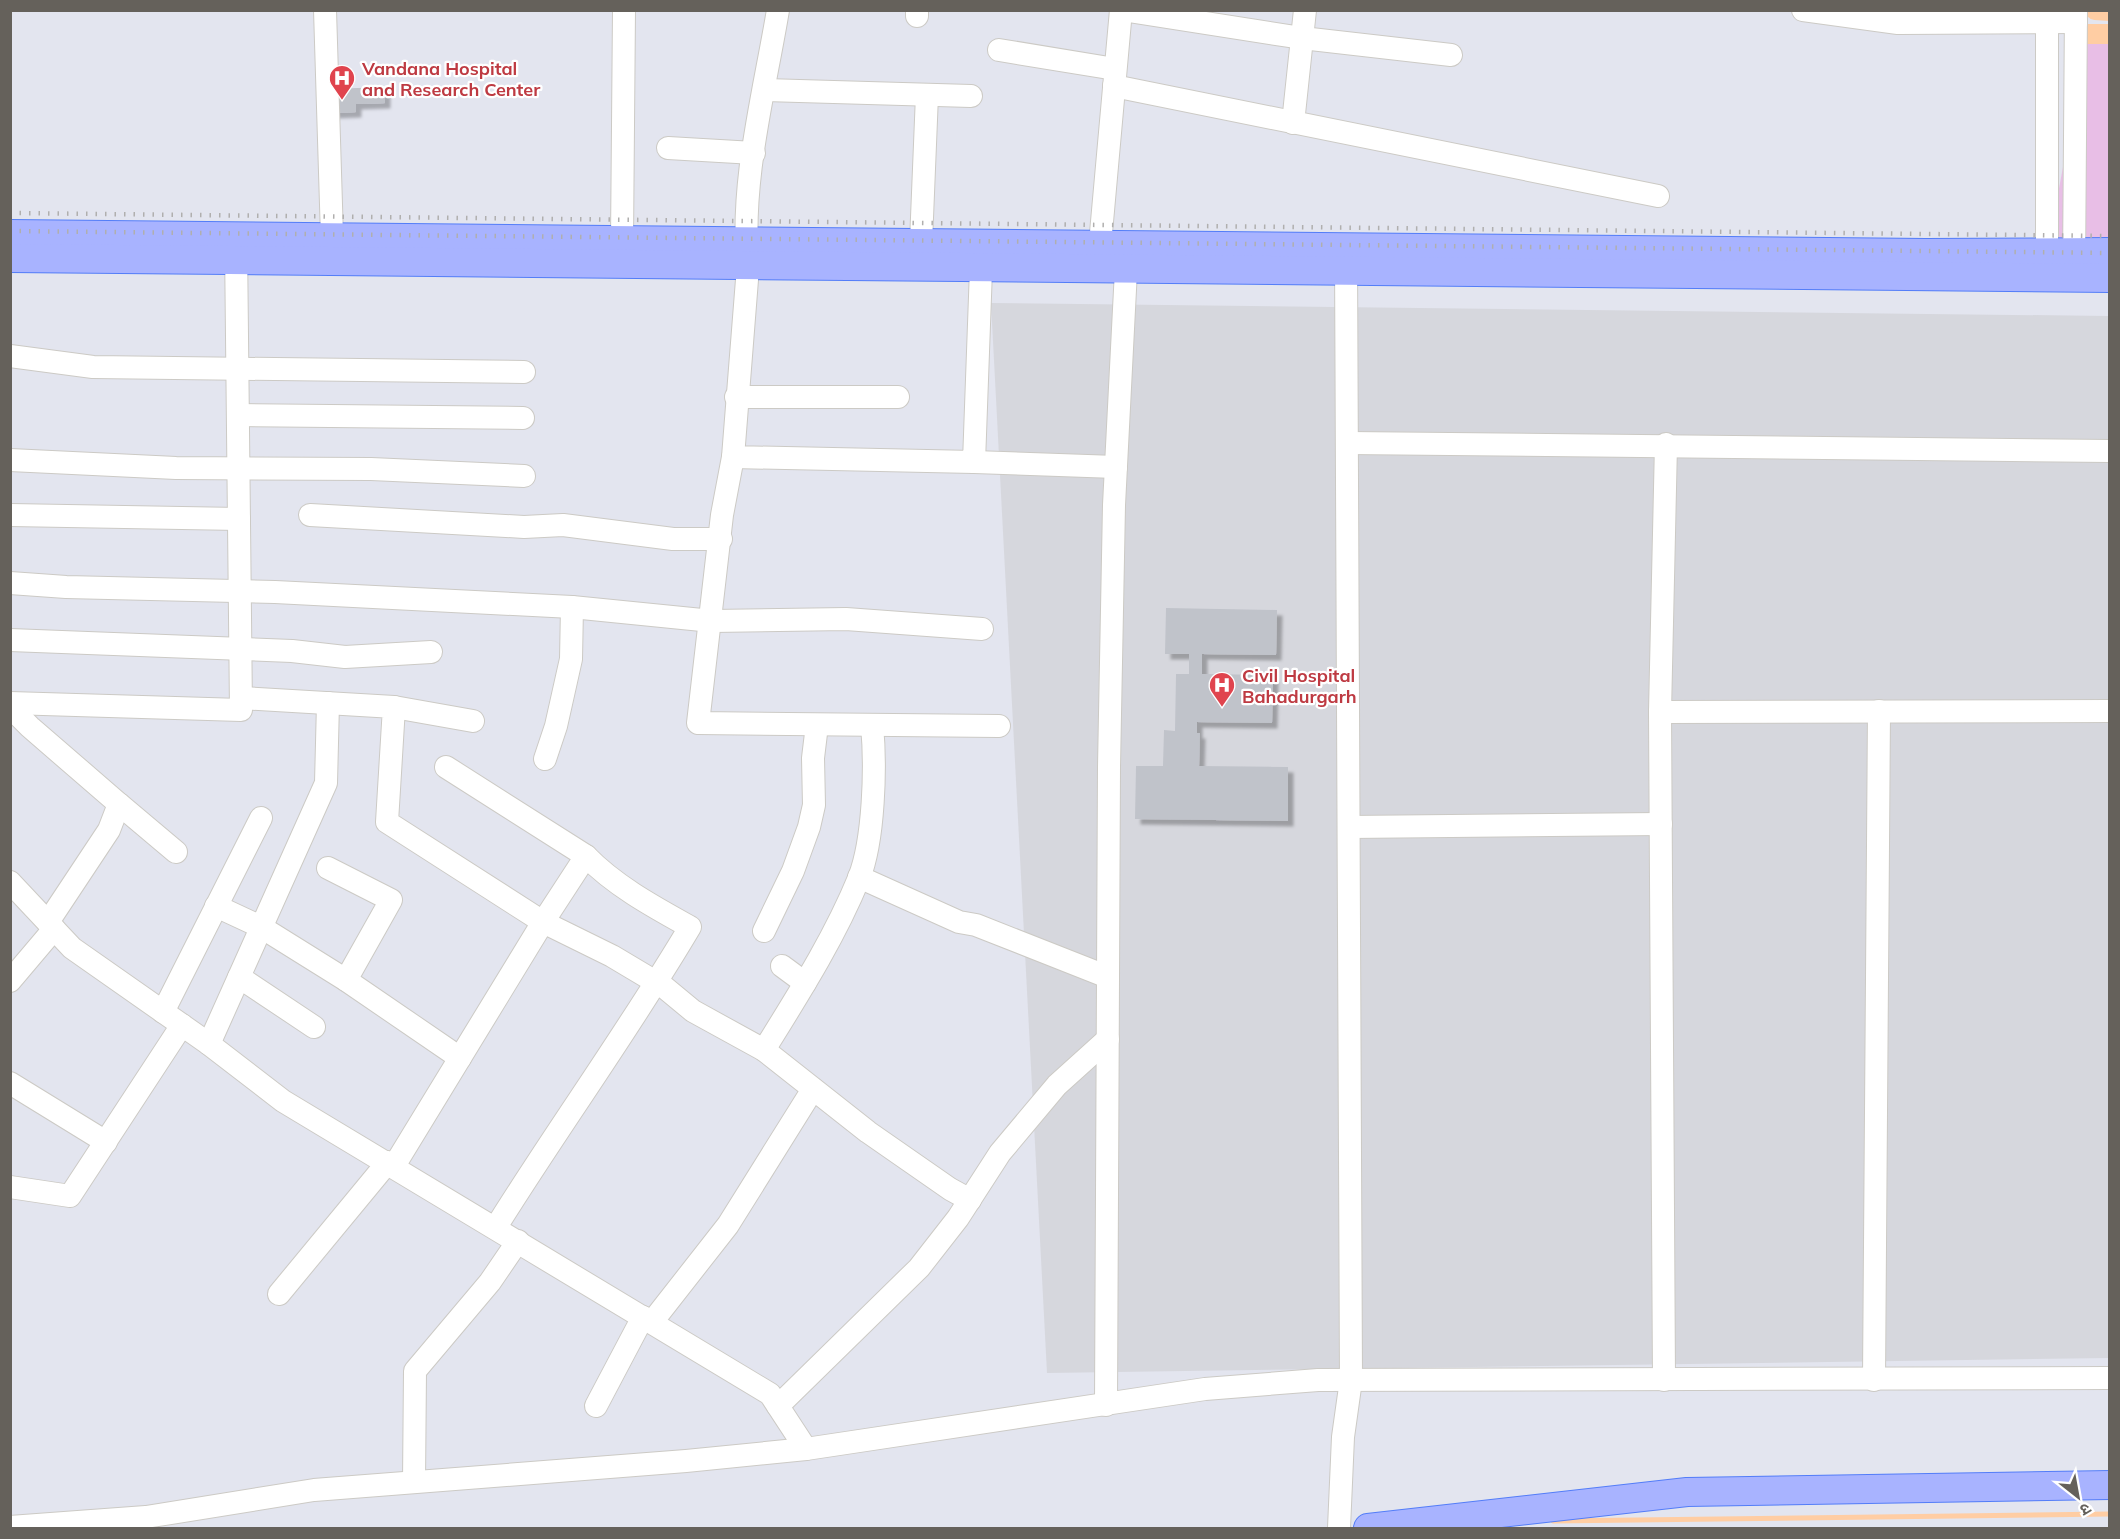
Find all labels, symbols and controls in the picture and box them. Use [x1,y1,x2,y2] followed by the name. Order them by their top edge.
[361,57,541,101] place label: Vandana Hospital and Research Center
[327,63,357,101] hospital icon: Vandana Hospital and Research Center
[1242,664,1357,708] place label: Civil Hospital Bahadurgarh
[1207,670,1237,708] hospital icon: Civil Hospital Bahadurgarh
[2048,1467,2108,1527] north arrow
[2076,1499,2095,1521] text: उ

